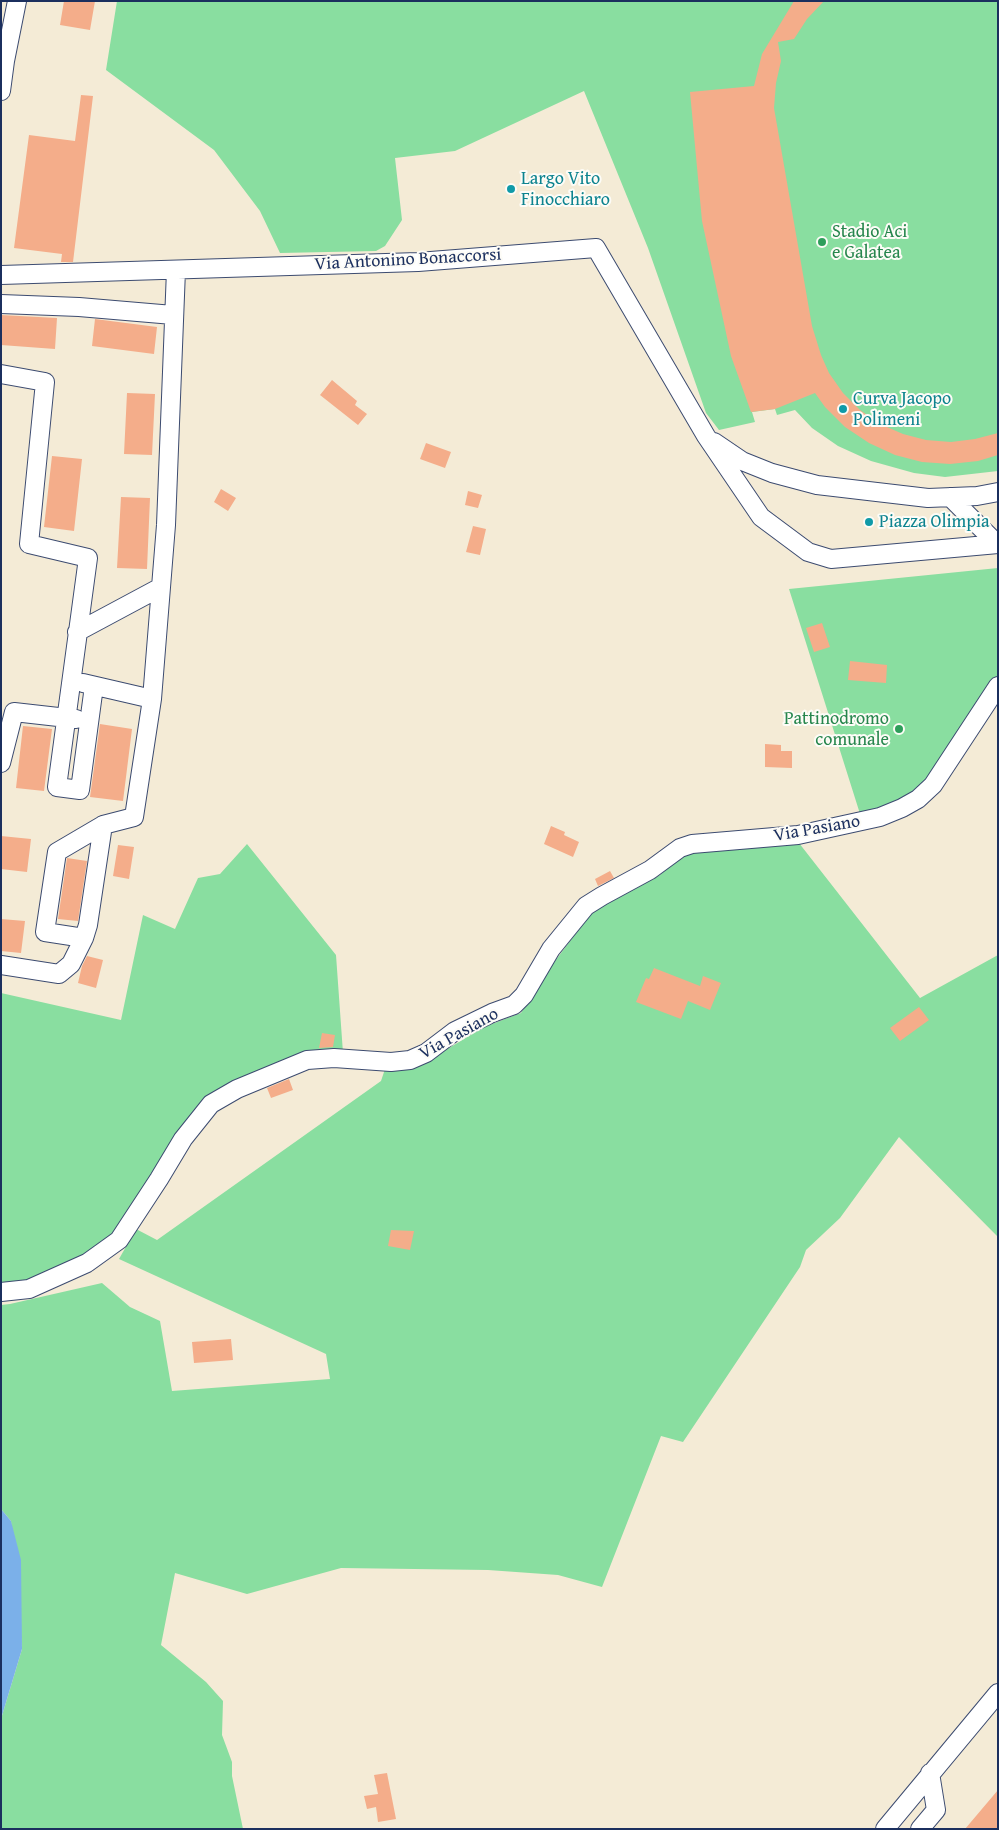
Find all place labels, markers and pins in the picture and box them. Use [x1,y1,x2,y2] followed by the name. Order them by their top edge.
[521,168,610,210] place label: Largo Vito Finocchiaro
[505,183,517,195] marker: Largo Vito Finocchiaro
[832,221,907,264] place label: Stadio Aci e Galatea
[816,236,828,248] marker: Stadio Aci e Galatea
[853,388,951,430] place label: Curva Jacopo Polimeni
[837,403,849,415] marker: Curva Jacopo Polimeni
[879,511,989,533] place label: Piazza Olimpia
[863,516,875,528] marker: Piazza Olimpia
[784,708,889,751] place label: Pattinodromo comunale
[893,723,905,735] marker: Pattinodromo comunale

